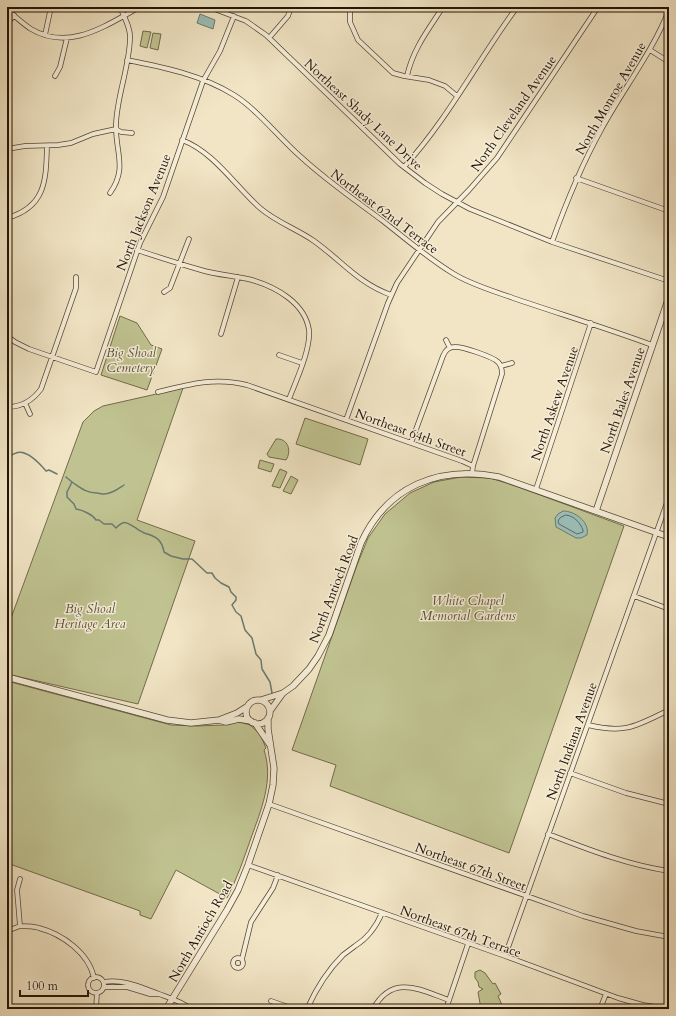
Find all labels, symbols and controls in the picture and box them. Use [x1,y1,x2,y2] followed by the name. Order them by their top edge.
[571,39,651,158] street label: North Monroe Avenue
[467,52,561,175] street label: North Cleveland Avenue
[300,55,427,175] street label: Northeast Shady Lane Drive
[112,151,176,274] street label: North Jackson Avenue
[327,165,442,258] street label: Northeast 62nd Terrace
[106,344,157,377] park label: Big Shoal Cemetery
[527,344,583,463] street label: North Askew Avenue
[596,345,650,456] street label: North Bales Avenue
[353,404,469,461] street label: Northeast 64th Street
[305,533,363,646] street label: North Antioch Road
[420,592,517,625] park label: White Chapel Memorial Gardens
[54,600,126,633] park label: Big Shoal Heritage Area
[542,680,602,803] street label: North Indiana Avenue
[413,838,529,895] street label: Northeast 67th Street
[165,878,237,985] street label: North Antioch Road
[397,902,524,962] street label: Northeast 67th Terrace
[20,972,88,998] scale bar
[26,978,59,994] text: 100 m

